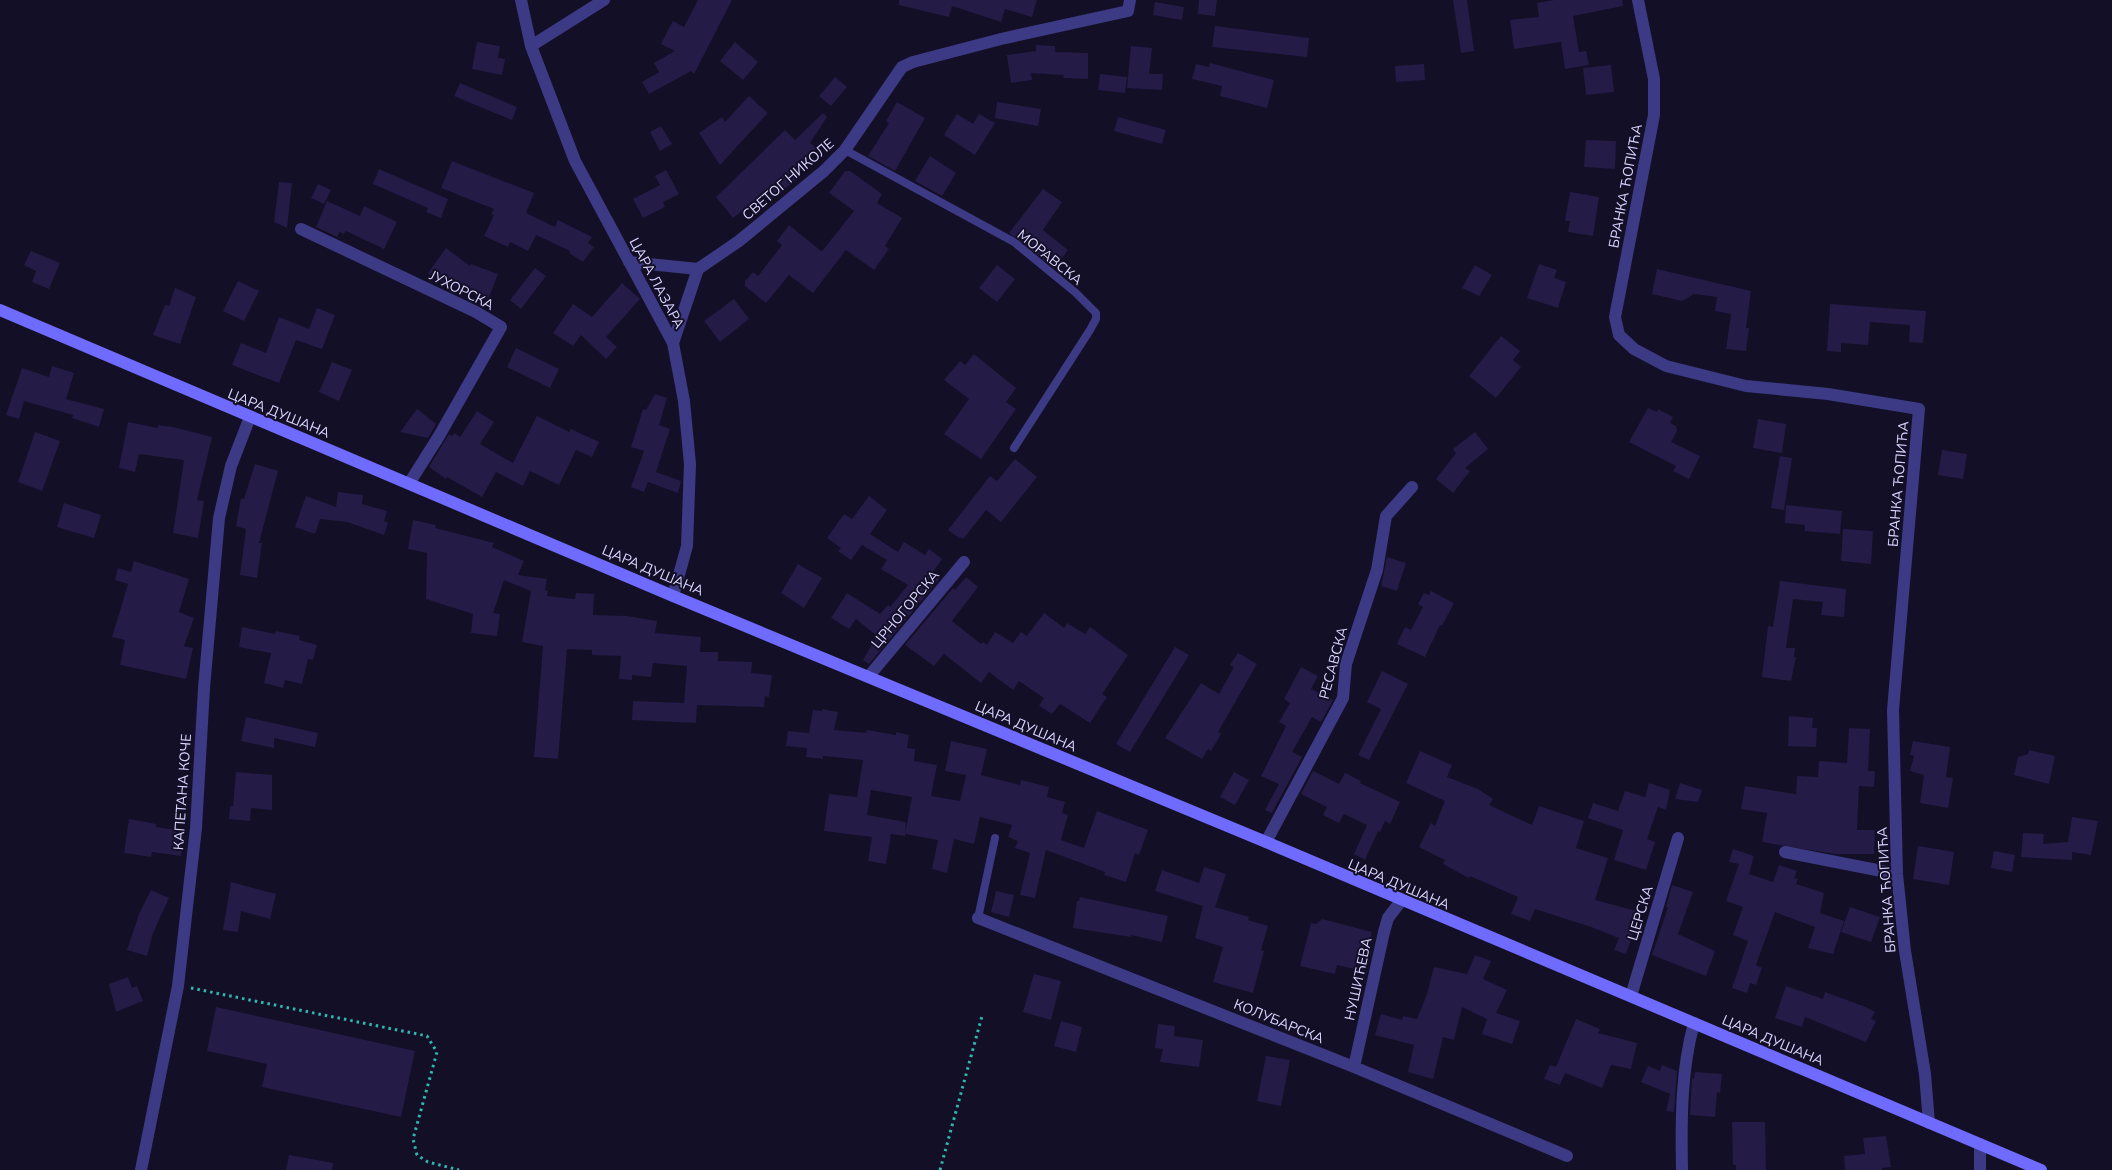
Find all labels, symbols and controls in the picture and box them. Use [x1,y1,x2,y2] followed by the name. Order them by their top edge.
[1604,122,1647,250] street label: БРАНКА ЋОПИЋА
[738,134,838,225] street label: СВЕТОГ НИКОЛЕ
[1013,225,1086,289] street label: МОРАВСКА
[625,234,689,332] street label: ЦАРА ЛАЗАРА
[425,266,497,315] street label: ЈУХОРСКА
[225,384,333,443] street label: ЦАРА ДУШАНА
[1884,420,1913,548] street label: БРАНКА ЋОПИЋА
[599,540,707,600] street label: ЦАРА ДУШАНА
[867,566,944,652] street label: ЦРНОГОРСКА
[1315,625,1352,701] street label: РЕСАВСКА
[972,696,1080,756] street label: ЦАРА ДУШАНА
[169,733,196,851] street label: КАПЕТАНА КОЧЕ
[1873,826,1900,954] street label: БРАНКА ЋОПИЋА
[1345,854,1453,914] street label: ЦАРА ДУШАНА
[1623,883,1658,943] street label: ЦЕРСКА
[1340,936,1377,1022] street label: НУШИЋЕВА
[1231,995,1327,1048] street label: КОЛУБАРСКА
[1719,1010,1827,1070] street label: ЦАРА ДУШАНА

